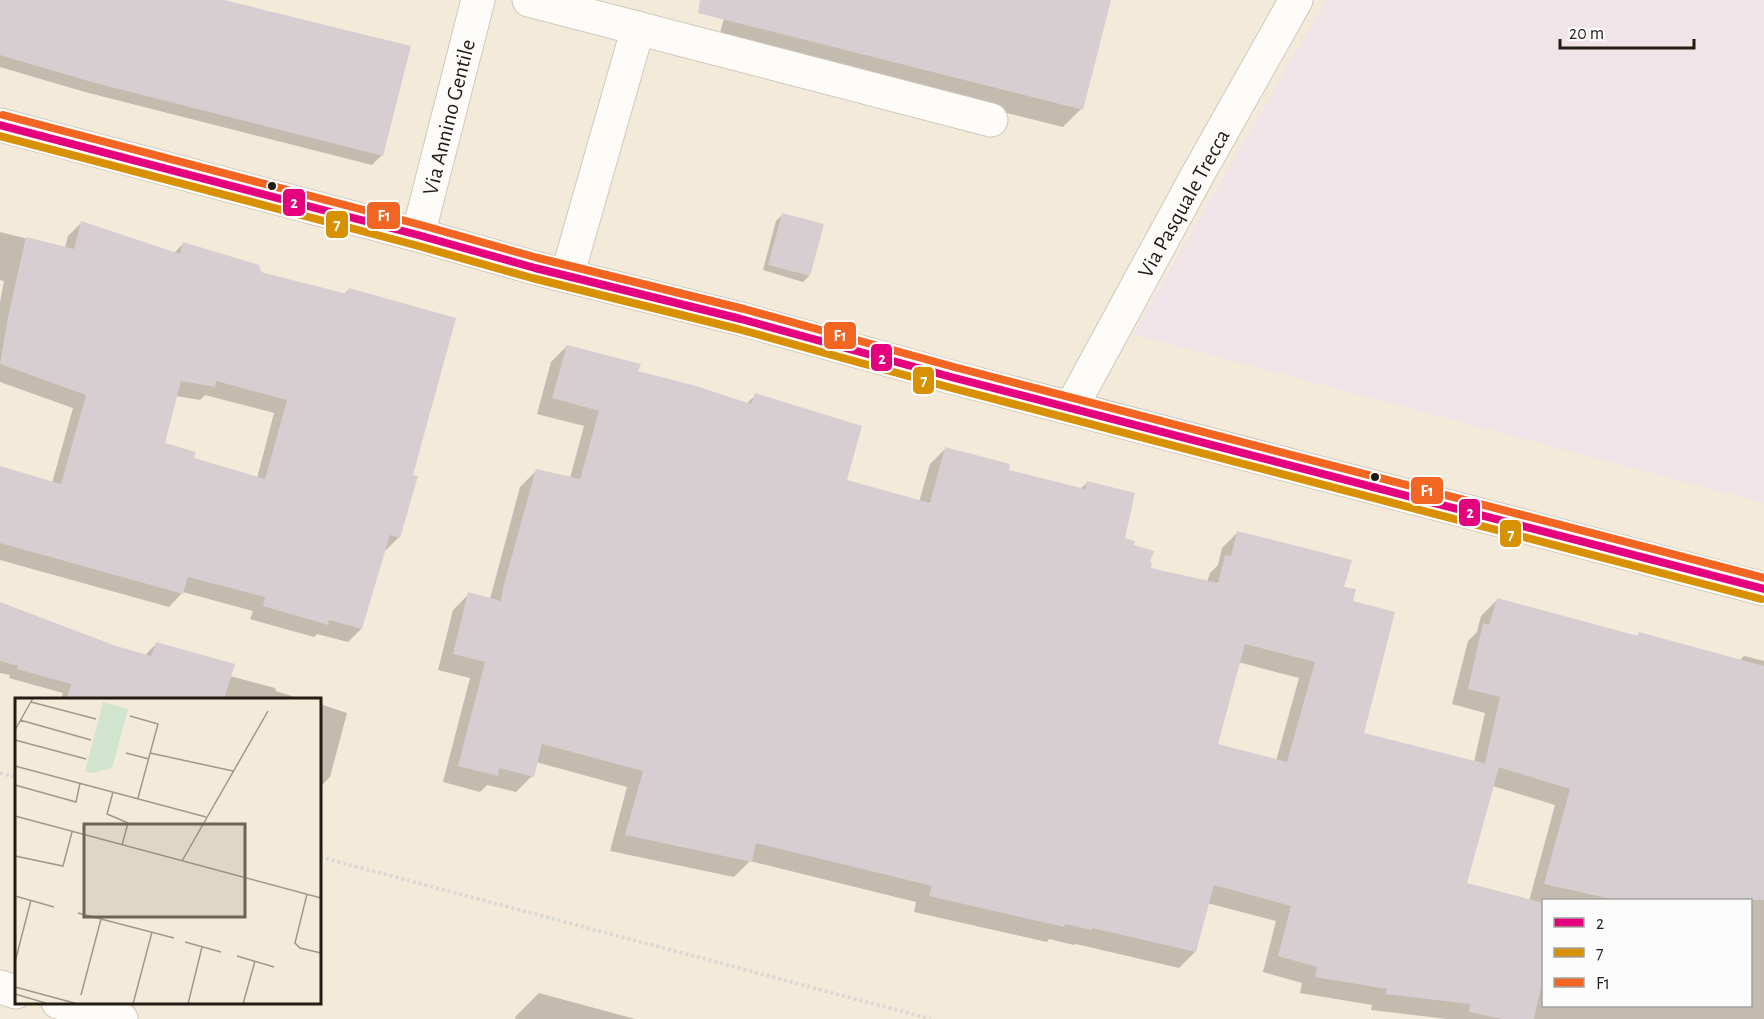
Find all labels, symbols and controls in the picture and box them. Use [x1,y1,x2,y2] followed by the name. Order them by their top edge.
[1560,12,1694,50] scale bar
[1569,25,1604,43] text: 20 m
[419,37,479,197] street label: Via Annino Gentile
[1134,126,1234,281] street label: Via Pasquale Trecca
[266,180,278,192] unlabelled marker
[282,188,306,217] line badge: 2
[290,195,298,211] text: 2
[366,201,401,230] line badge: F1
[377,208,391,224] text: F1
[325,210,349,239] line badge: 7
[334,217,341,233] text: 7
[823,321,857,350] line badge: F1
[833,328,847,344] text: F1
[870,343,893,372] line badge: 2
[878,351,886,367] text: 2
[912,366,935,395] line badge: 7
[921,373,928,389] text: 7
[1369,471,1381,483] unlabelled marker
[1410,476,1444,505] line badge: F1
[1420,483,1434,499] text: F1
[1458,498,1481,527] line badge: 2
[1466,505,1474,521] text: 2
[1499,519,1522,548] line badge: 7
[1508,527,1515,543] text: 7
[15,698,321,1004] inset map
[1542,899,1752,1007] legend
[1596,915,1604,933] text: 2
[1596,945,1604,963] text: 7
[1596,975,1610,993] text: F1

